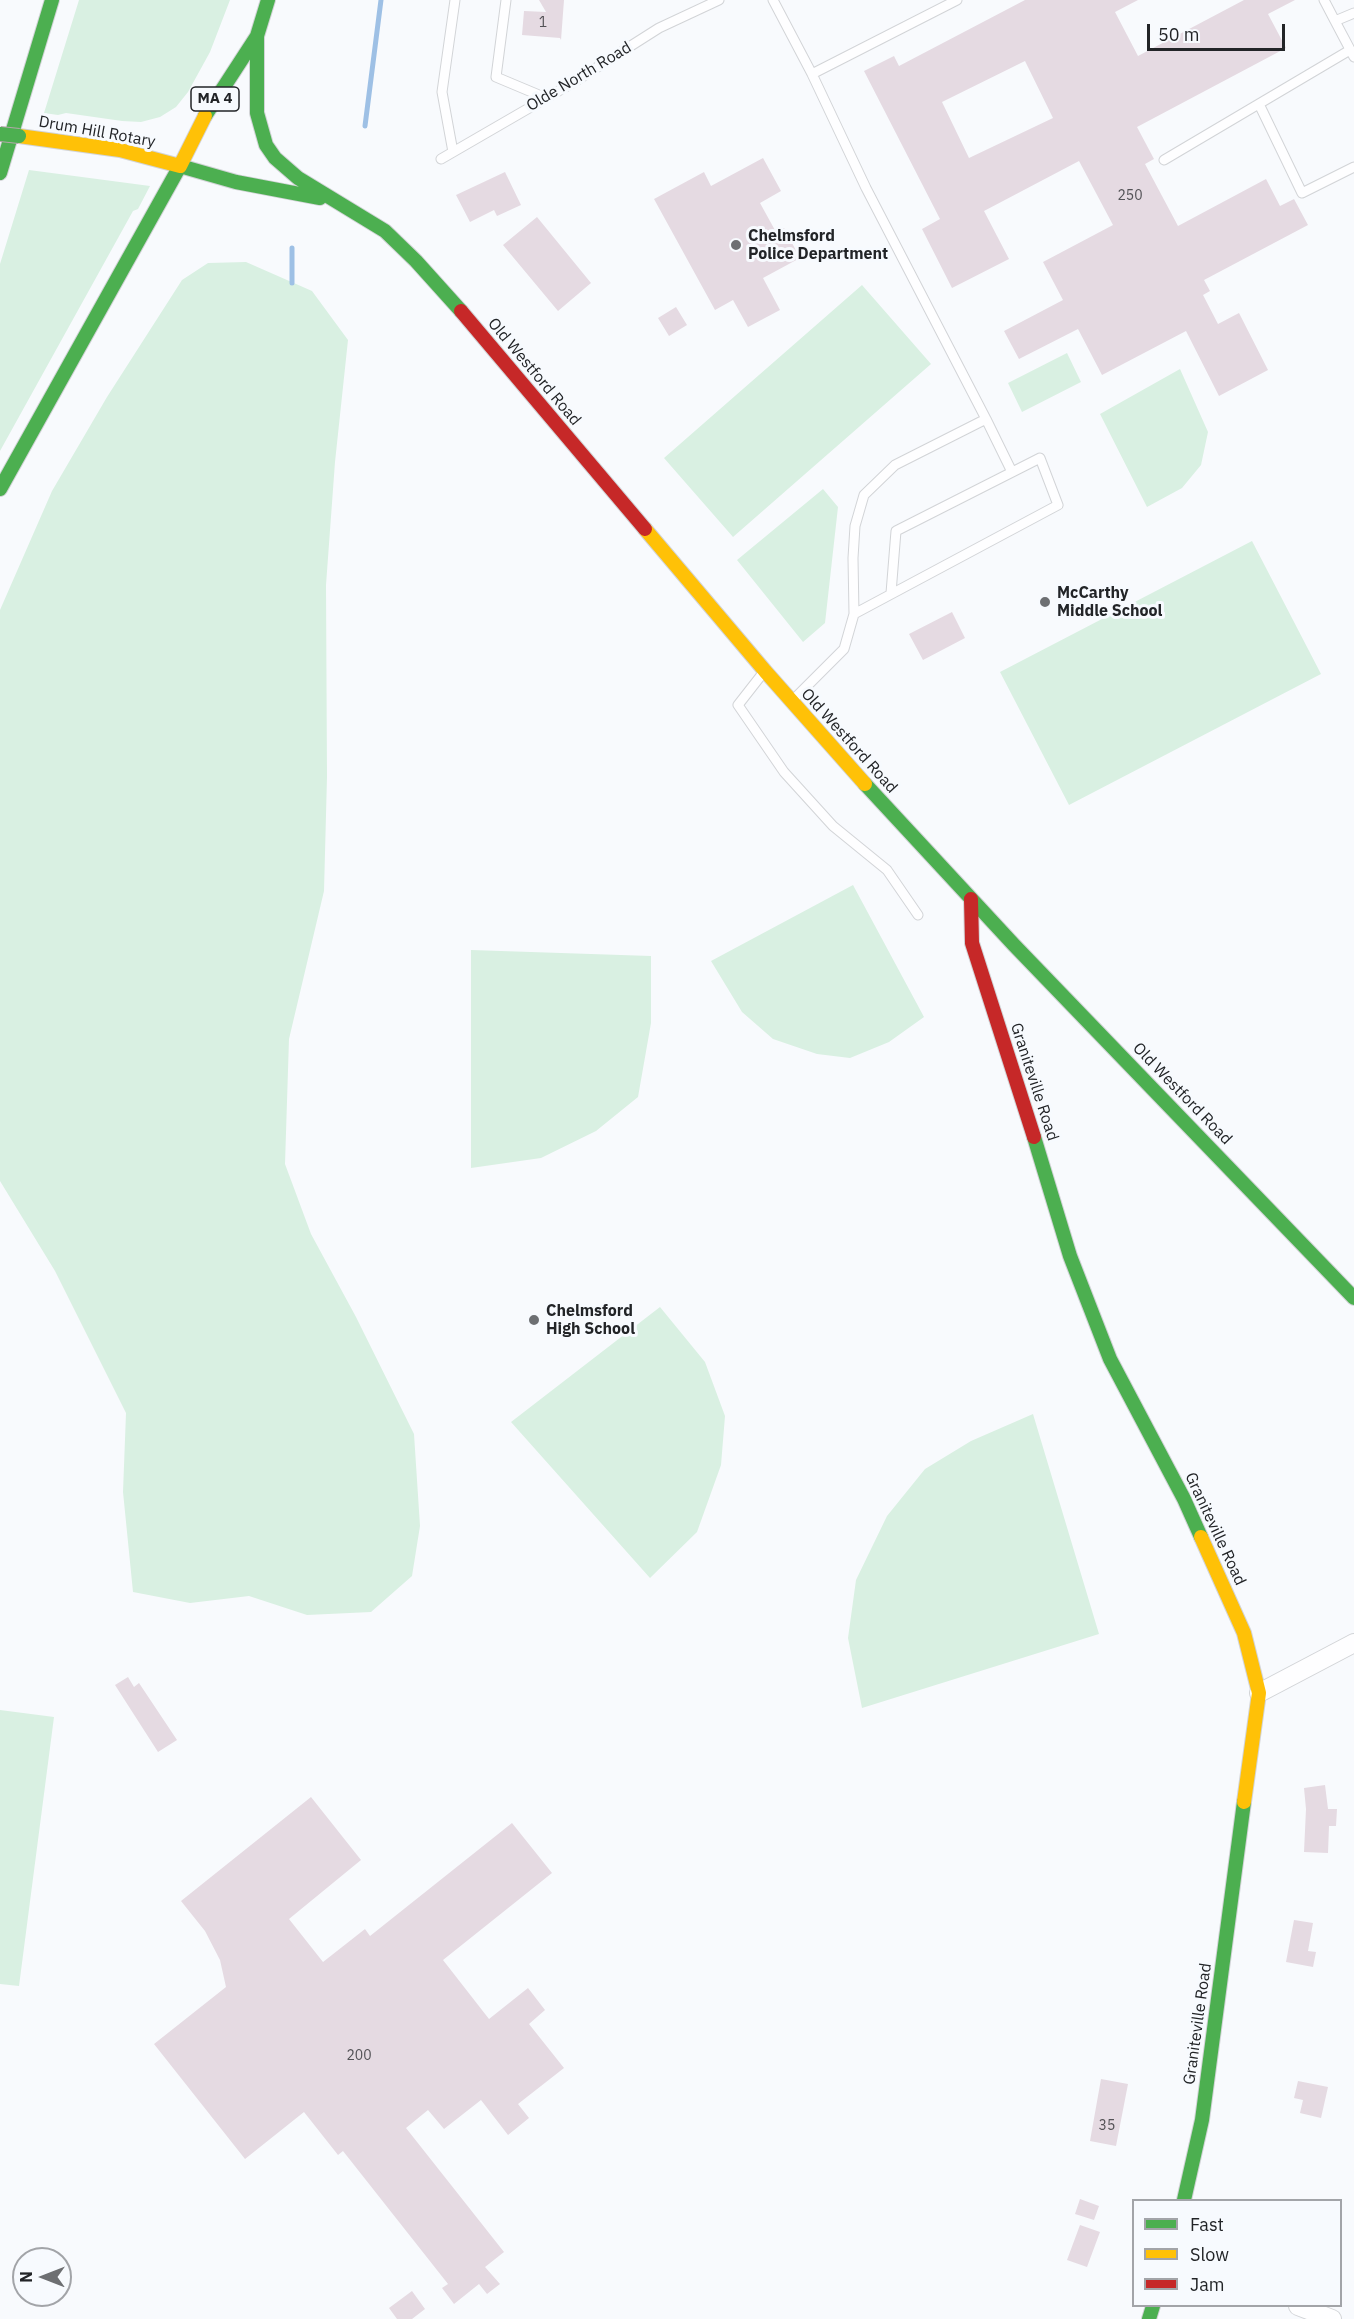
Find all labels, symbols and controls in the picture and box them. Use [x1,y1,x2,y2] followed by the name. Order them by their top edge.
[1150,12,1288,50] scale bar
[539,15,547,31] house number: 1
[1158,23,1200,46] text: 50 m
[523,38,635,116] street label: Olde North Road
[191,87,239,111] road number: MA 4
[37,112,157,152] street label: Drum Hill Rotary
[1117,188,1143,204] house number: 250
[748,226,888,264] place label: Chelmsford Police Department
[729,238,743,252] marker: Chelmsford Police Department
[483,314,585,430] street label: Old Westford Road
[1057,583,1162,621] place label: McCarthy Middle School
[1038,595,1052,609] marker: McCarthy Middle School
[797,685,901,797] street label: Old Westford Road
[1006,1021,1062,1143] street label: Graniteville Road
[1128,1039,1236,1149] street label: Old Westford Road
[546,1301,635,1339] place label: Chelmsford High School
[527,1313,541,1327] marker: Chelmsford High School
[1180,1469,1250,1589] street label: Graniteville Road
[1180,1962,1216,2086] street label: Graniteville Road
[346,2048,372,2064] house number: 200
[1099,2118,1115,2134] house number: 35
[1132,2199,1342,2307] legend
[1190,2213,1224,2236] text: Fast
[1190,2243,1229,2266] text: Slow
[12,2247,72,2307] north arrow
[16,2271,36,2283] text: N
[1190,2273,1225,2296] text: Jam

